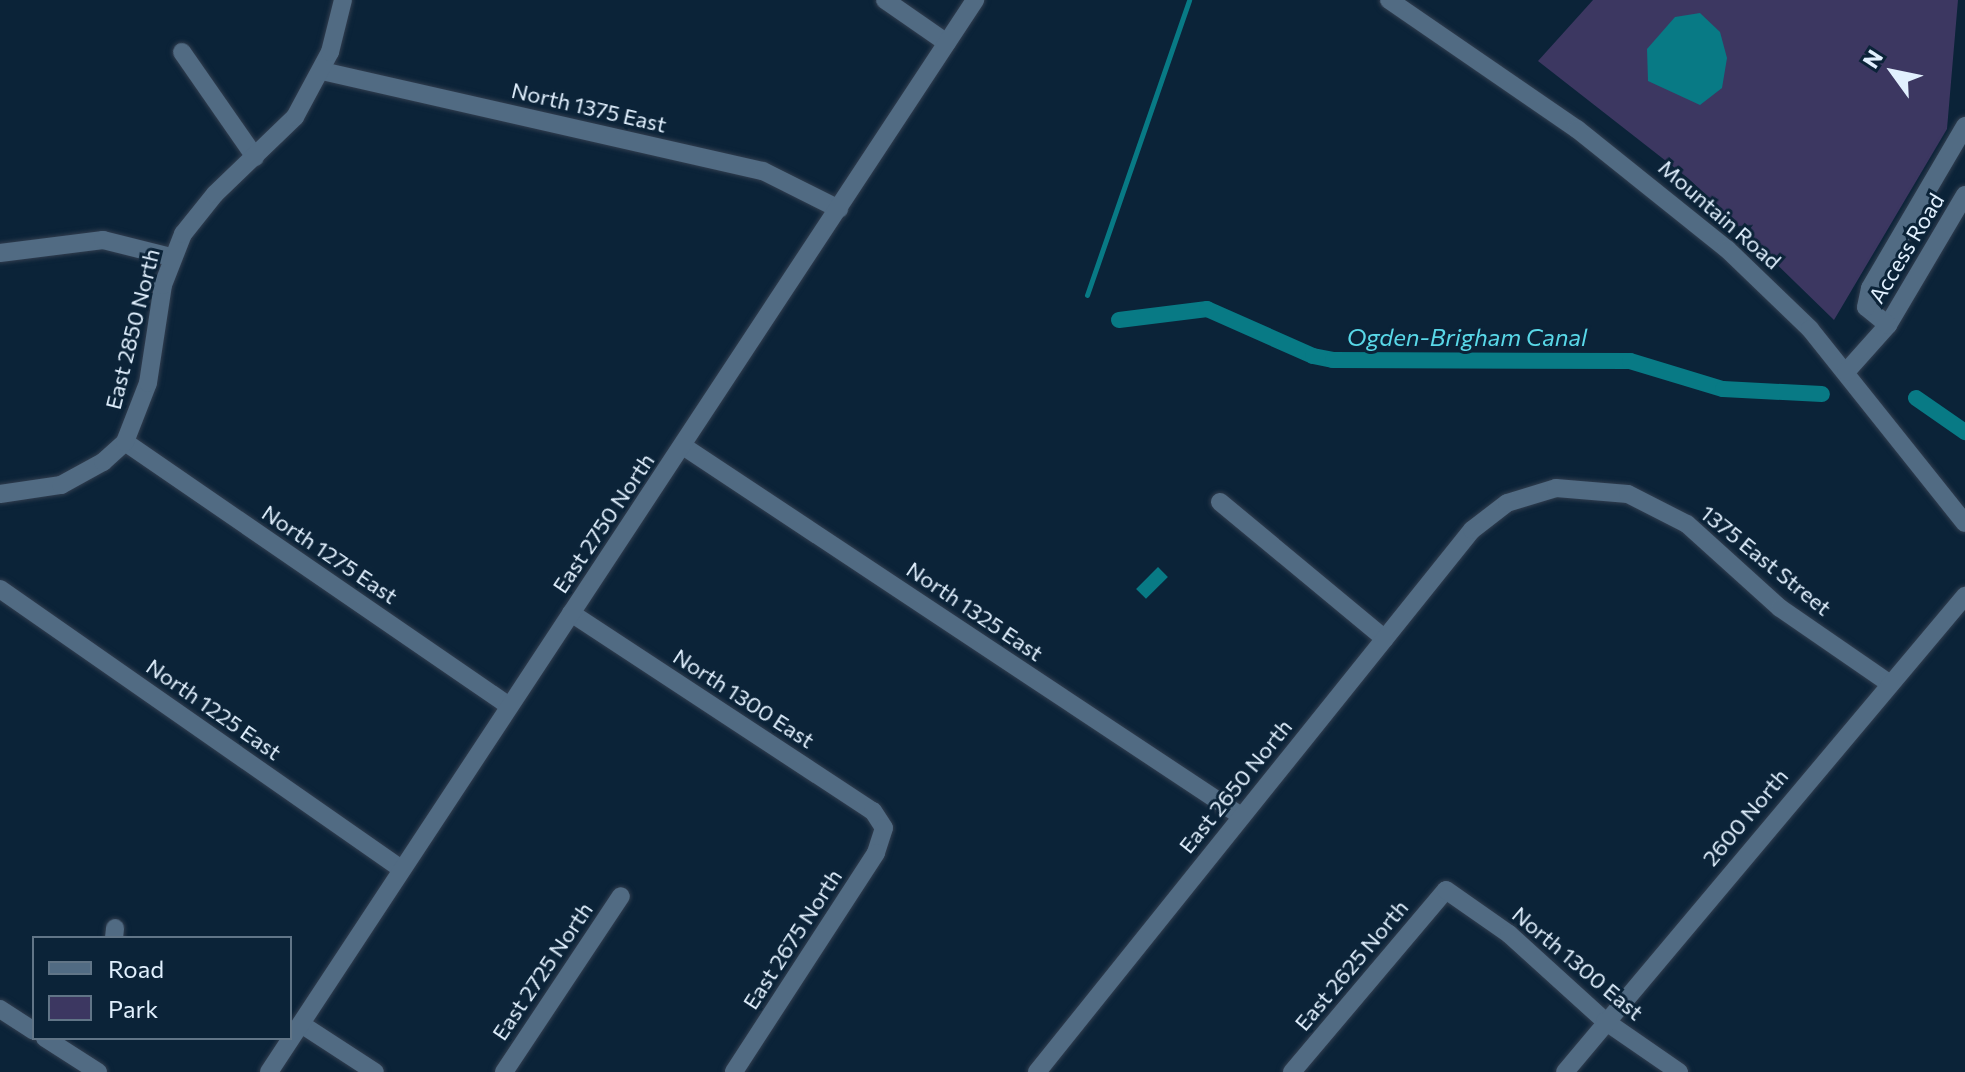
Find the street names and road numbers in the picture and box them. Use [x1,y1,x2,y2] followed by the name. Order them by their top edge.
[509,76,669,138] street label: North 1375 East
[1653,154,1787,274] street label: Mountain Road
[1863,188,1949,308] street label: Access Road
[99,246,165,412] street label: East 2850 North
[547,448,659,598] street label: East 2750 North
[257,499,403,609] street label: North 1275 East
[1695,499,1837,621] street label: 1375 East Street
[902,556,1048,666] street label: North 1325 East
[669,643,819,753] street label: North 1300 East
[141,653,287,765] street label: North 1225 East
[1173,714,1297,858] street label: East 2650 North
[1697,763,1793,871] street label: 2600 North
[737,864,847,1014] street label: East 2675 North
[1289,894,1413,1036] street label: East 2625 North
[486,897,598,1045] street label: East 2725 North
[1507,901,1649,1025] street label: North 1300 East

